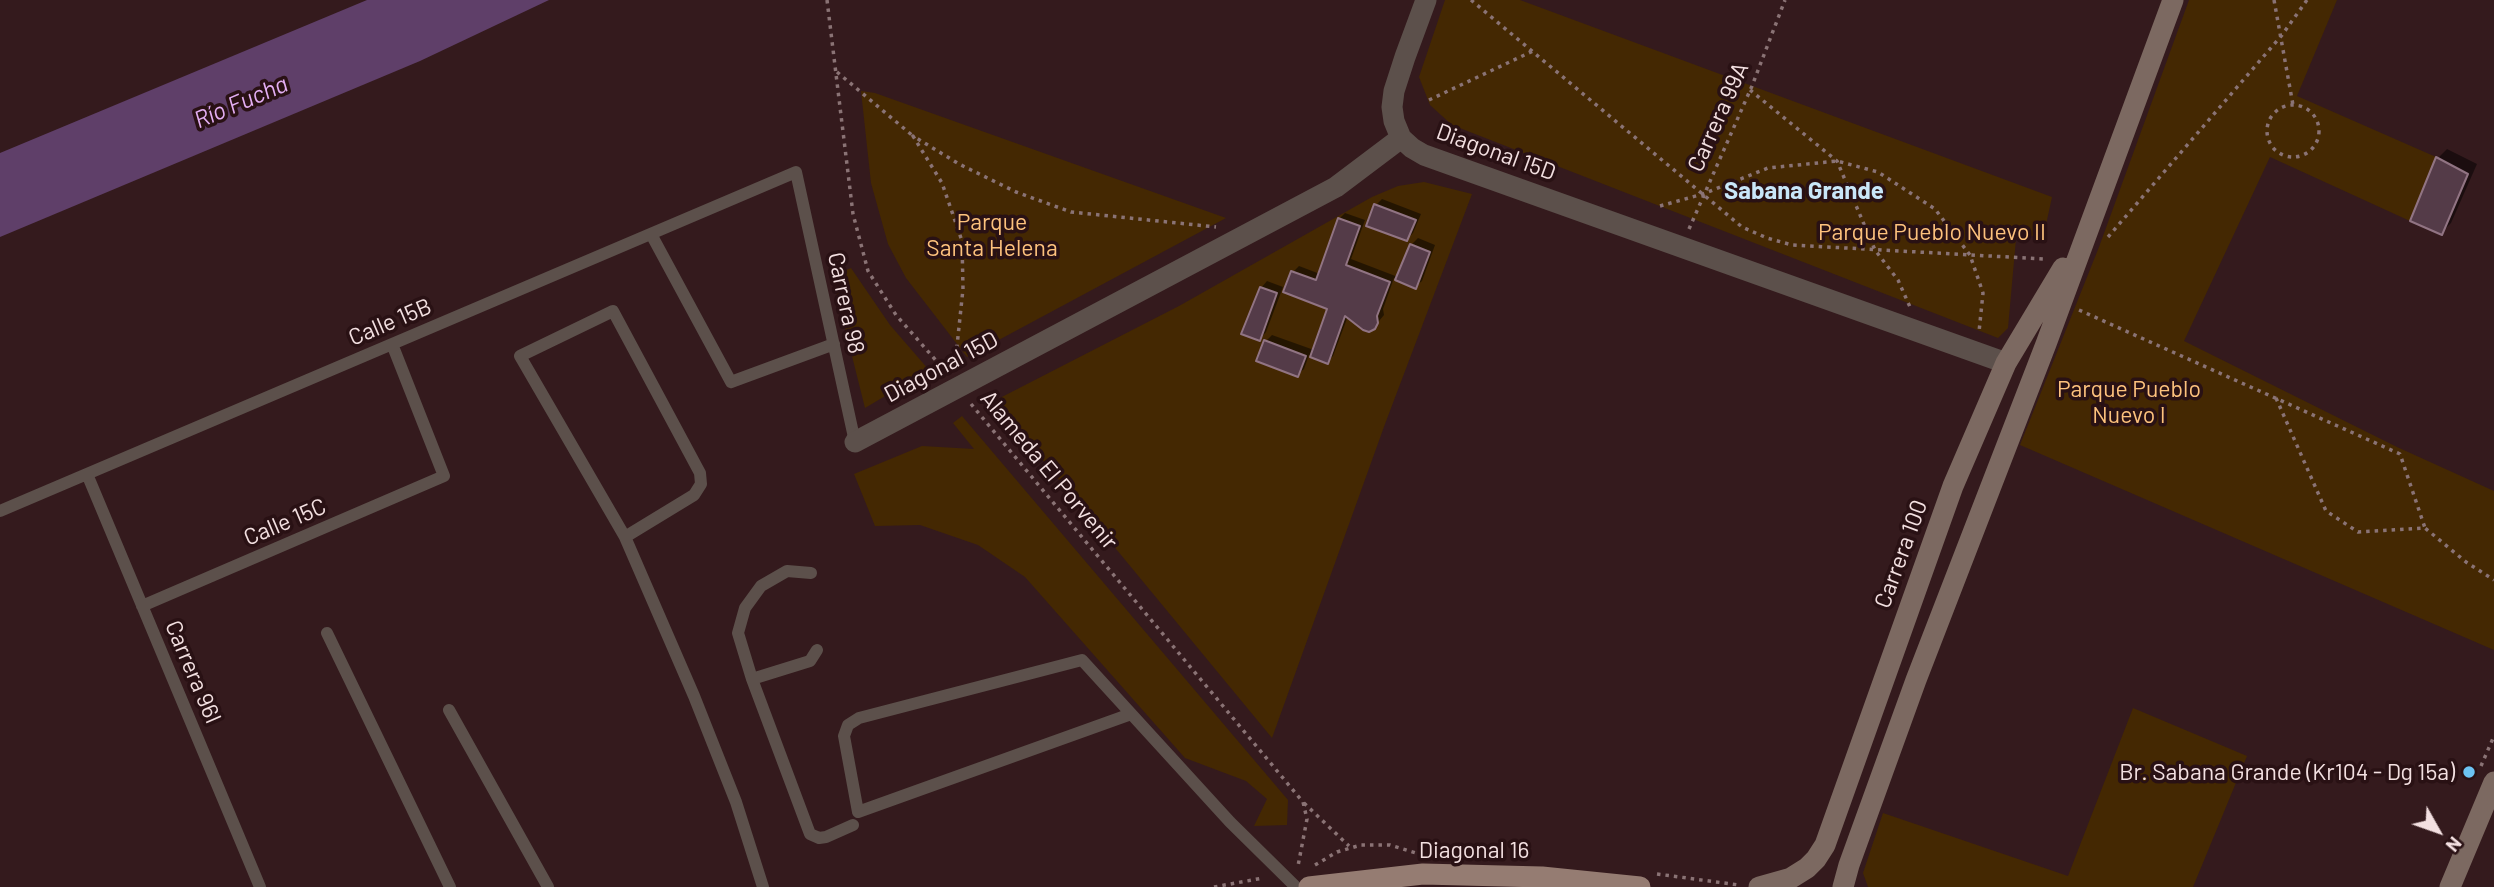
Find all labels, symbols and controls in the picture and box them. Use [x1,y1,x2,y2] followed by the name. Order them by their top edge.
[1682,58,1754,176] street label: Carrera 99A
[190,69,292,135] water label: Río Fucha
[1433,118,1559,186] street label: Diagonal 15D
[1724,177,1884,205] district label: Sabana Grande
[926,208,1058,262] park label: Parque Santa Helena
[1818,218,2046,246] park label: Parque Pueblo Nuevo II
[822,250,870,356] street label: Carrera 98
[344,292,436,352] street label: Calle 15B
[879,326,1003,408] street label: Diagonal 15D
[2057,375,2201,429] park label: Parque Pueblo Nuevo I
[974,385,1124,555] street label: Alameda El Porvenir
[240,492,330,552] street label: Calle 15C
[1869,496,1933,612] street label: Carrera 100
[159,616,227,728] street label: Carrera 96I
[2119,758,2455,786] place label: Br. Sabana Grande (Kr104 - Dg 15a)
[2461,764,2477,780] marker: Br. Sabana Grande (Kr104 - Dg 15a)
[2403,796,2473,866] north arrow
[2442,833,2467,857] text: N
[1419,836,1529,864] street label: Diagonal 16

